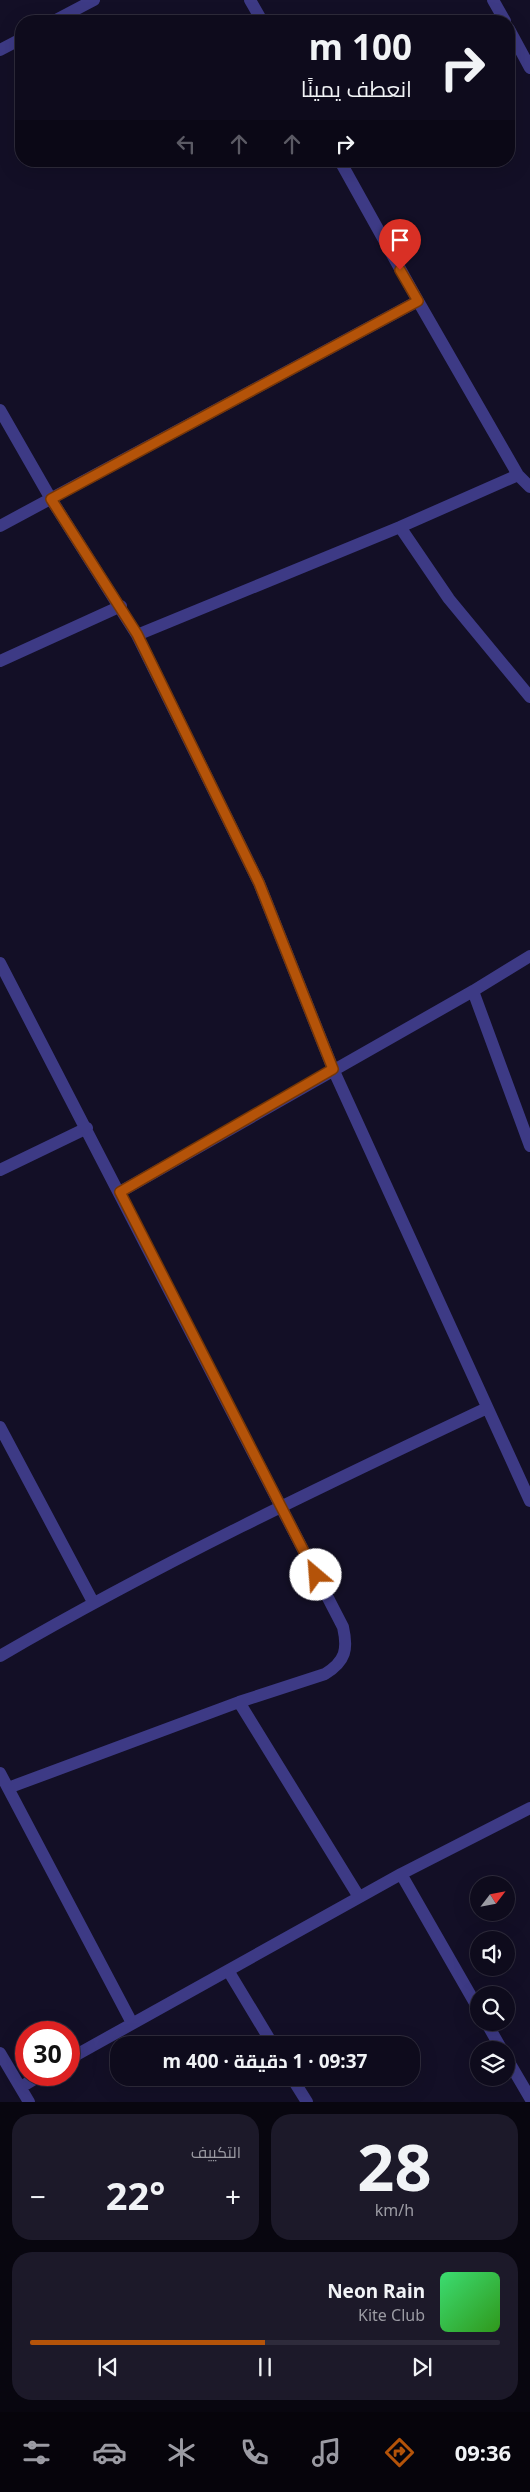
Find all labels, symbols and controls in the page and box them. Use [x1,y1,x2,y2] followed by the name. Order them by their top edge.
[309,23,412,70] text: 100 m
[430,35,495,100] icon: right
[301,73,412,103] text: انعطف يمينًا
[172,130,200,158] icon: left
[225,130,253,158] icon: ahead
[278,130,306,158] icon: ahead
[331,130,359,158] icon: right
[379,219,421,270] pin
[386,226,414,254] icon: arrive
[289,1548,341,1600] position arrow
[470,1876,515,1921] north arrow
[470,1876,515,2086] map controls
[470,1931,515,1976] button: sound
[470,1986,515,2031] button: search
[15,2021,80,2086] speed limit sign: 30
[470,2041,515,2086] button: layers
[163,2048,367,2074] text: 09:37 · 1 دقيقة · 400 m
[357,2122,432,2210] text: 28
[191,2141,241,2163] text: التكييف
[106,2169,165,2221] text: 22°
[30,2177,46,2215] text: −
[225,2177,241,2215] text: +
[375,2199,414,2221] text: km/h
[327,2278,425,2304] text: Neon Rain
[358,2304,425,2326] text: Kite Club
[94,2353,122,2381] icon: previous
[251,2353,279,2381] icon: pause
[408,2353,436,2381] icon: next
[19,2435,54,2470] icon: filters
[92,2435,127,2470] icon: car
[164,2435,199,2470] icon: climate
[237,2435,272,2470] icon: phone
[309,2435,344,2470] icon: music
[382,2435,417,2470] icon: directions
[455,2437,511,2467] text: 09:36

